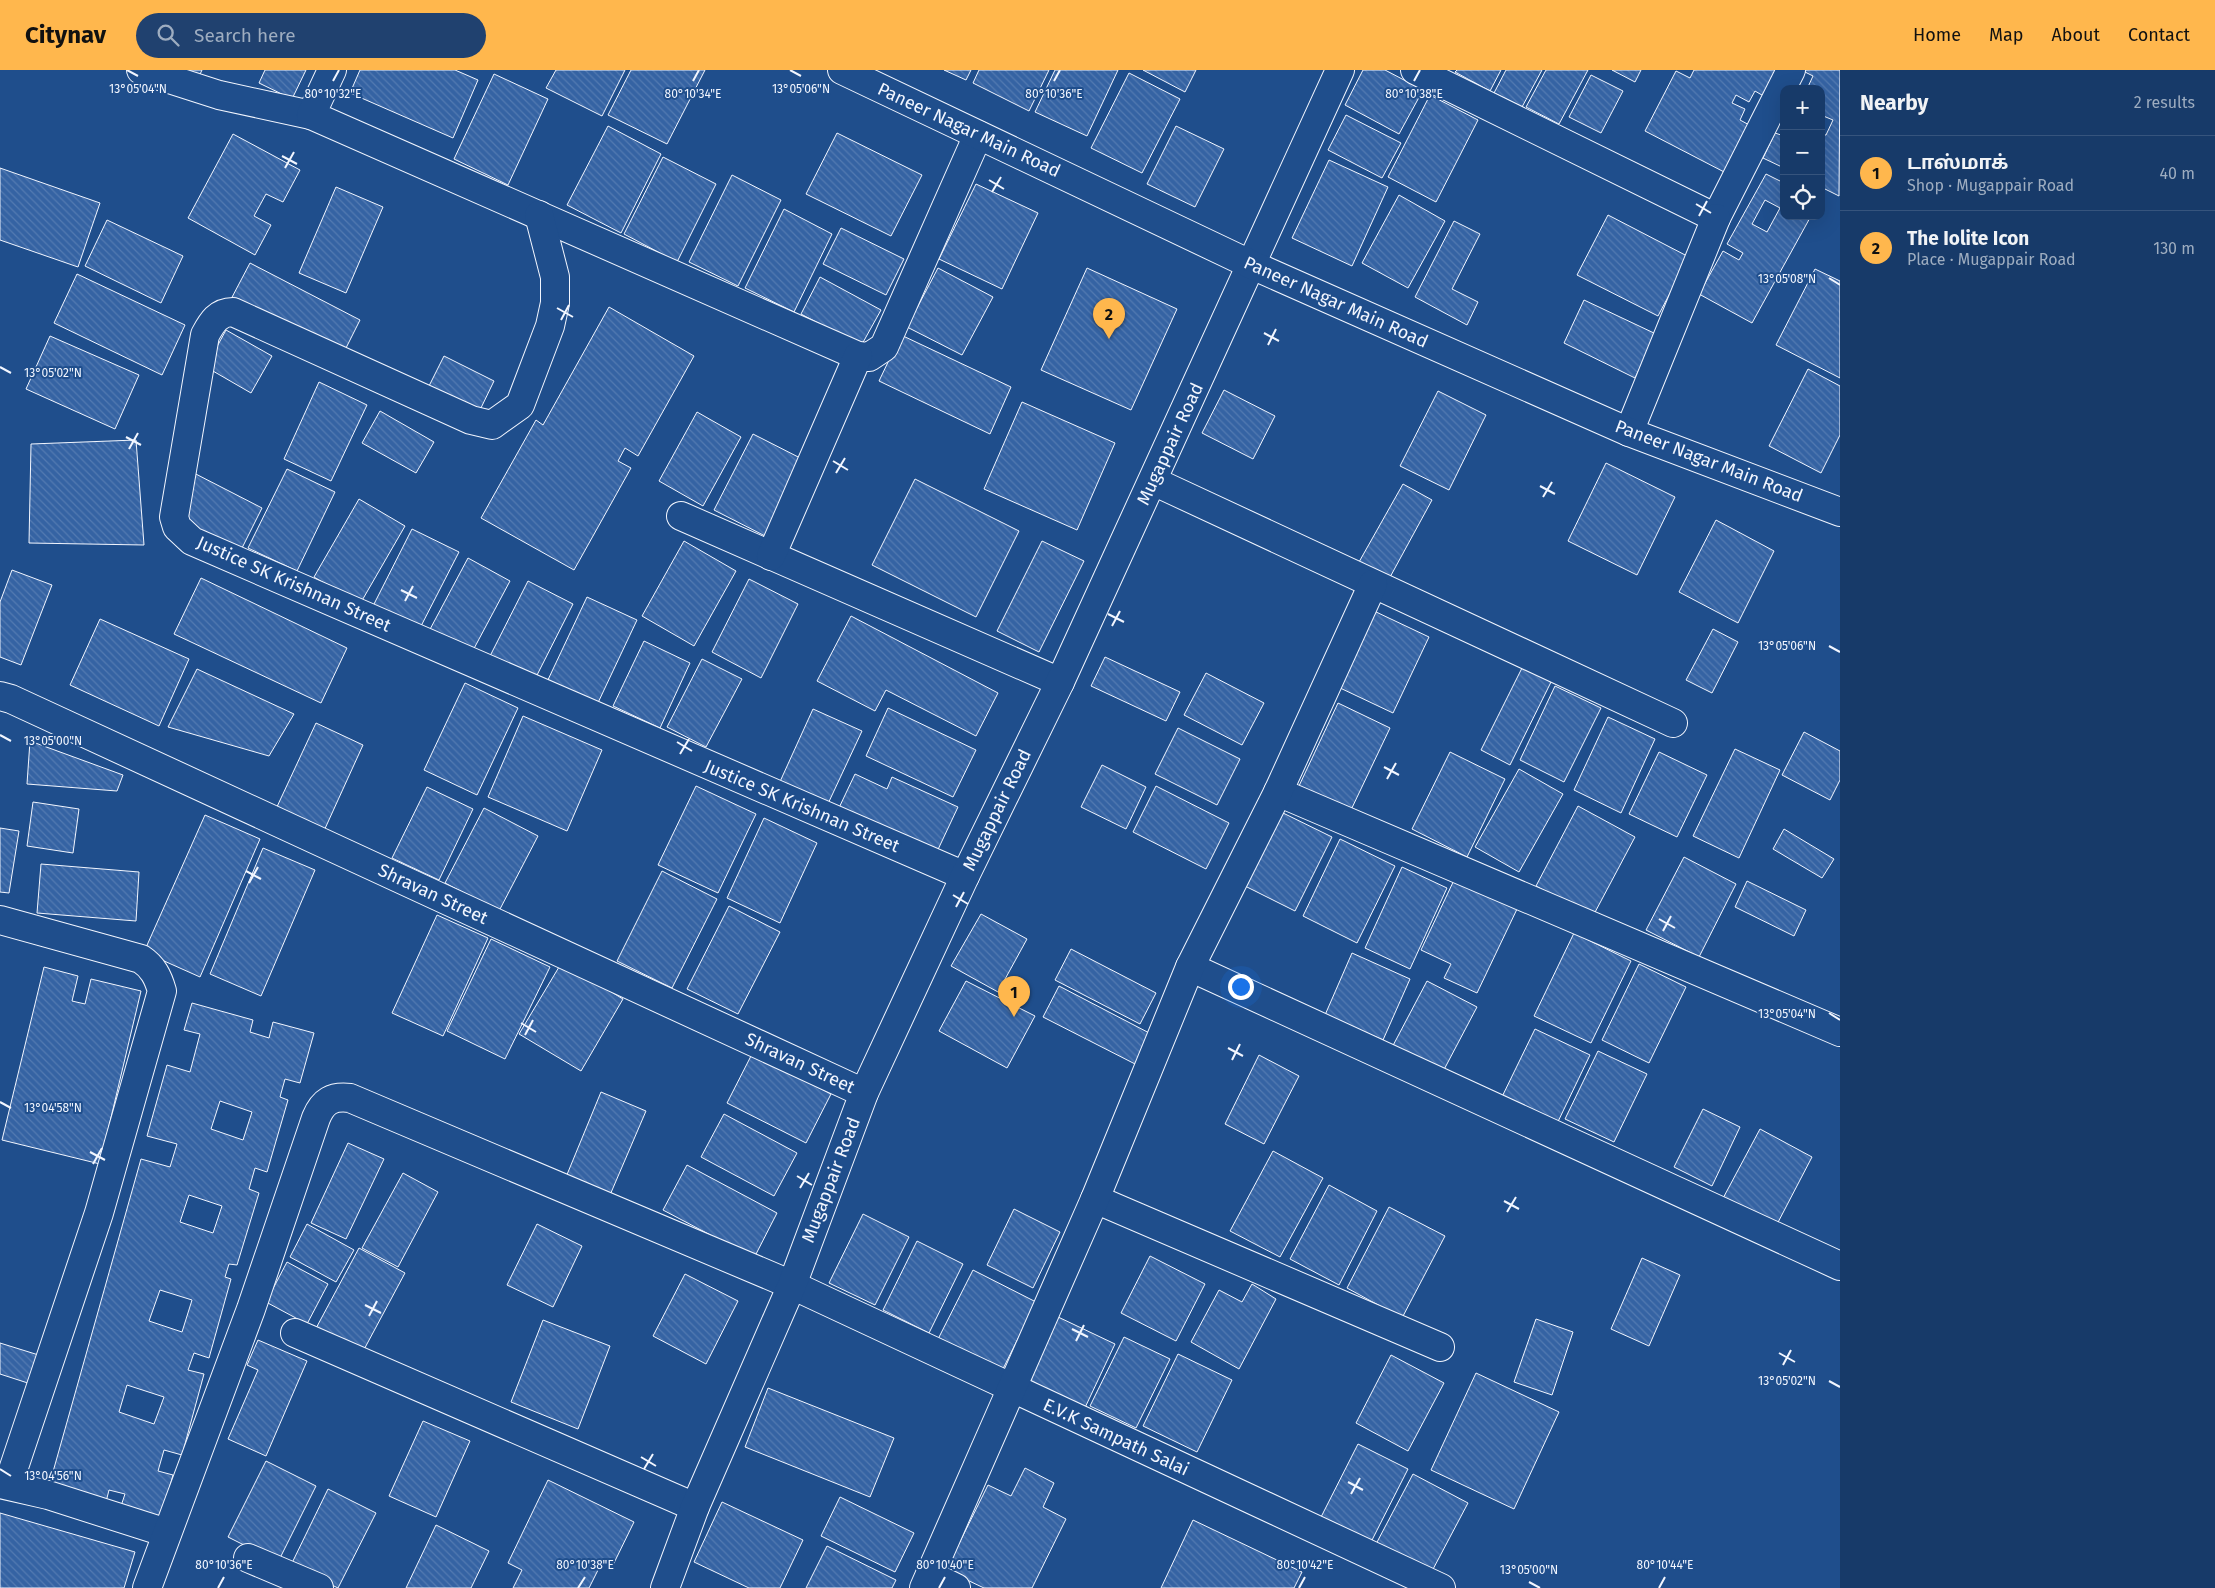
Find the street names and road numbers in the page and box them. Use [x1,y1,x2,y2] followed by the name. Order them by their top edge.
[874,78,1064,182] street label: Paneer Nagar Main Road
[1240,251,1432,353] street label: Paneer Nagar Main Road
[1132,379,1208,509] street label: Mugappair Road
[1612,415,1806,507] street label: Paneer Nagar Main Road
[194,531,395,637] street label: Justice SK Krishnan Street
[958,746,1036,874] street label: Mugappair Road
[701,755,903,857] street label: Justice SK Krishnan Street
[375,859,492,929] street label: Shravan Street
[742,1028,859,1098] street label: Shravan Street
[797,1114,865,1246] street label: Mugappair Road
[1040,1394,1192,1480] street label: E.V.K Sampath Salai

